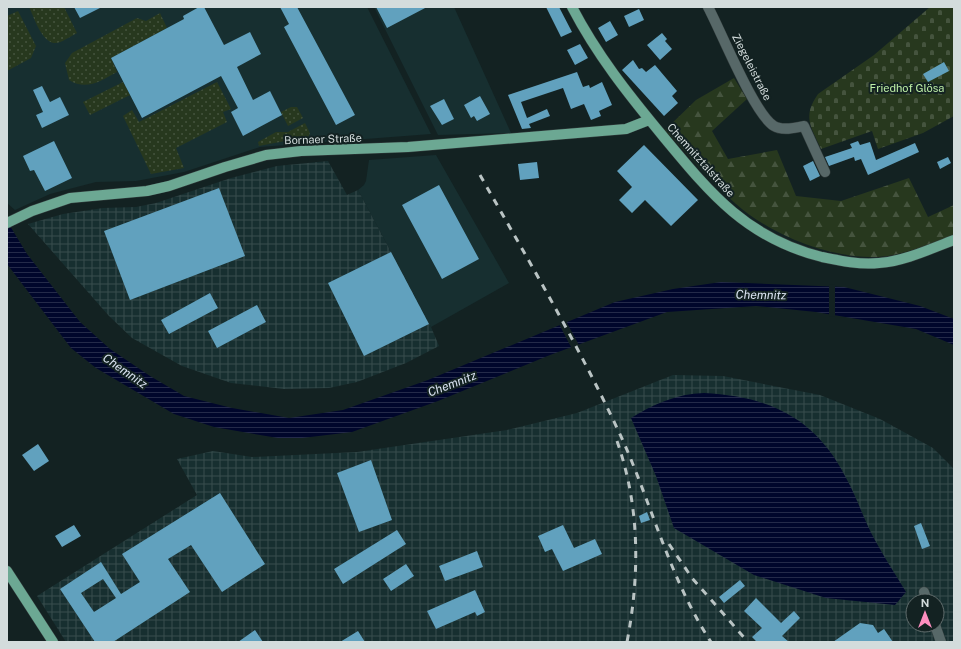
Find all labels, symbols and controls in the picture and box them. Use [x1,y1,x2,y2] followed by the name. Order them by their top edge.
[730,32,774,102] street label: Ziegeleistraße
[870,82,944,94] park label: Friedhof Glösa
[665,121,737,199] street label: Chemnitztalstraße
[284,132,362,146] street label: Bornaer Straße
[735,288,787,302] water label: Chemnitz
[100,351,150,392] water label: Chemnitz
[426,368,479,400] water label: Chemnitz
[905,593,945,633] north arrow
[921,597,929,609] text: N

